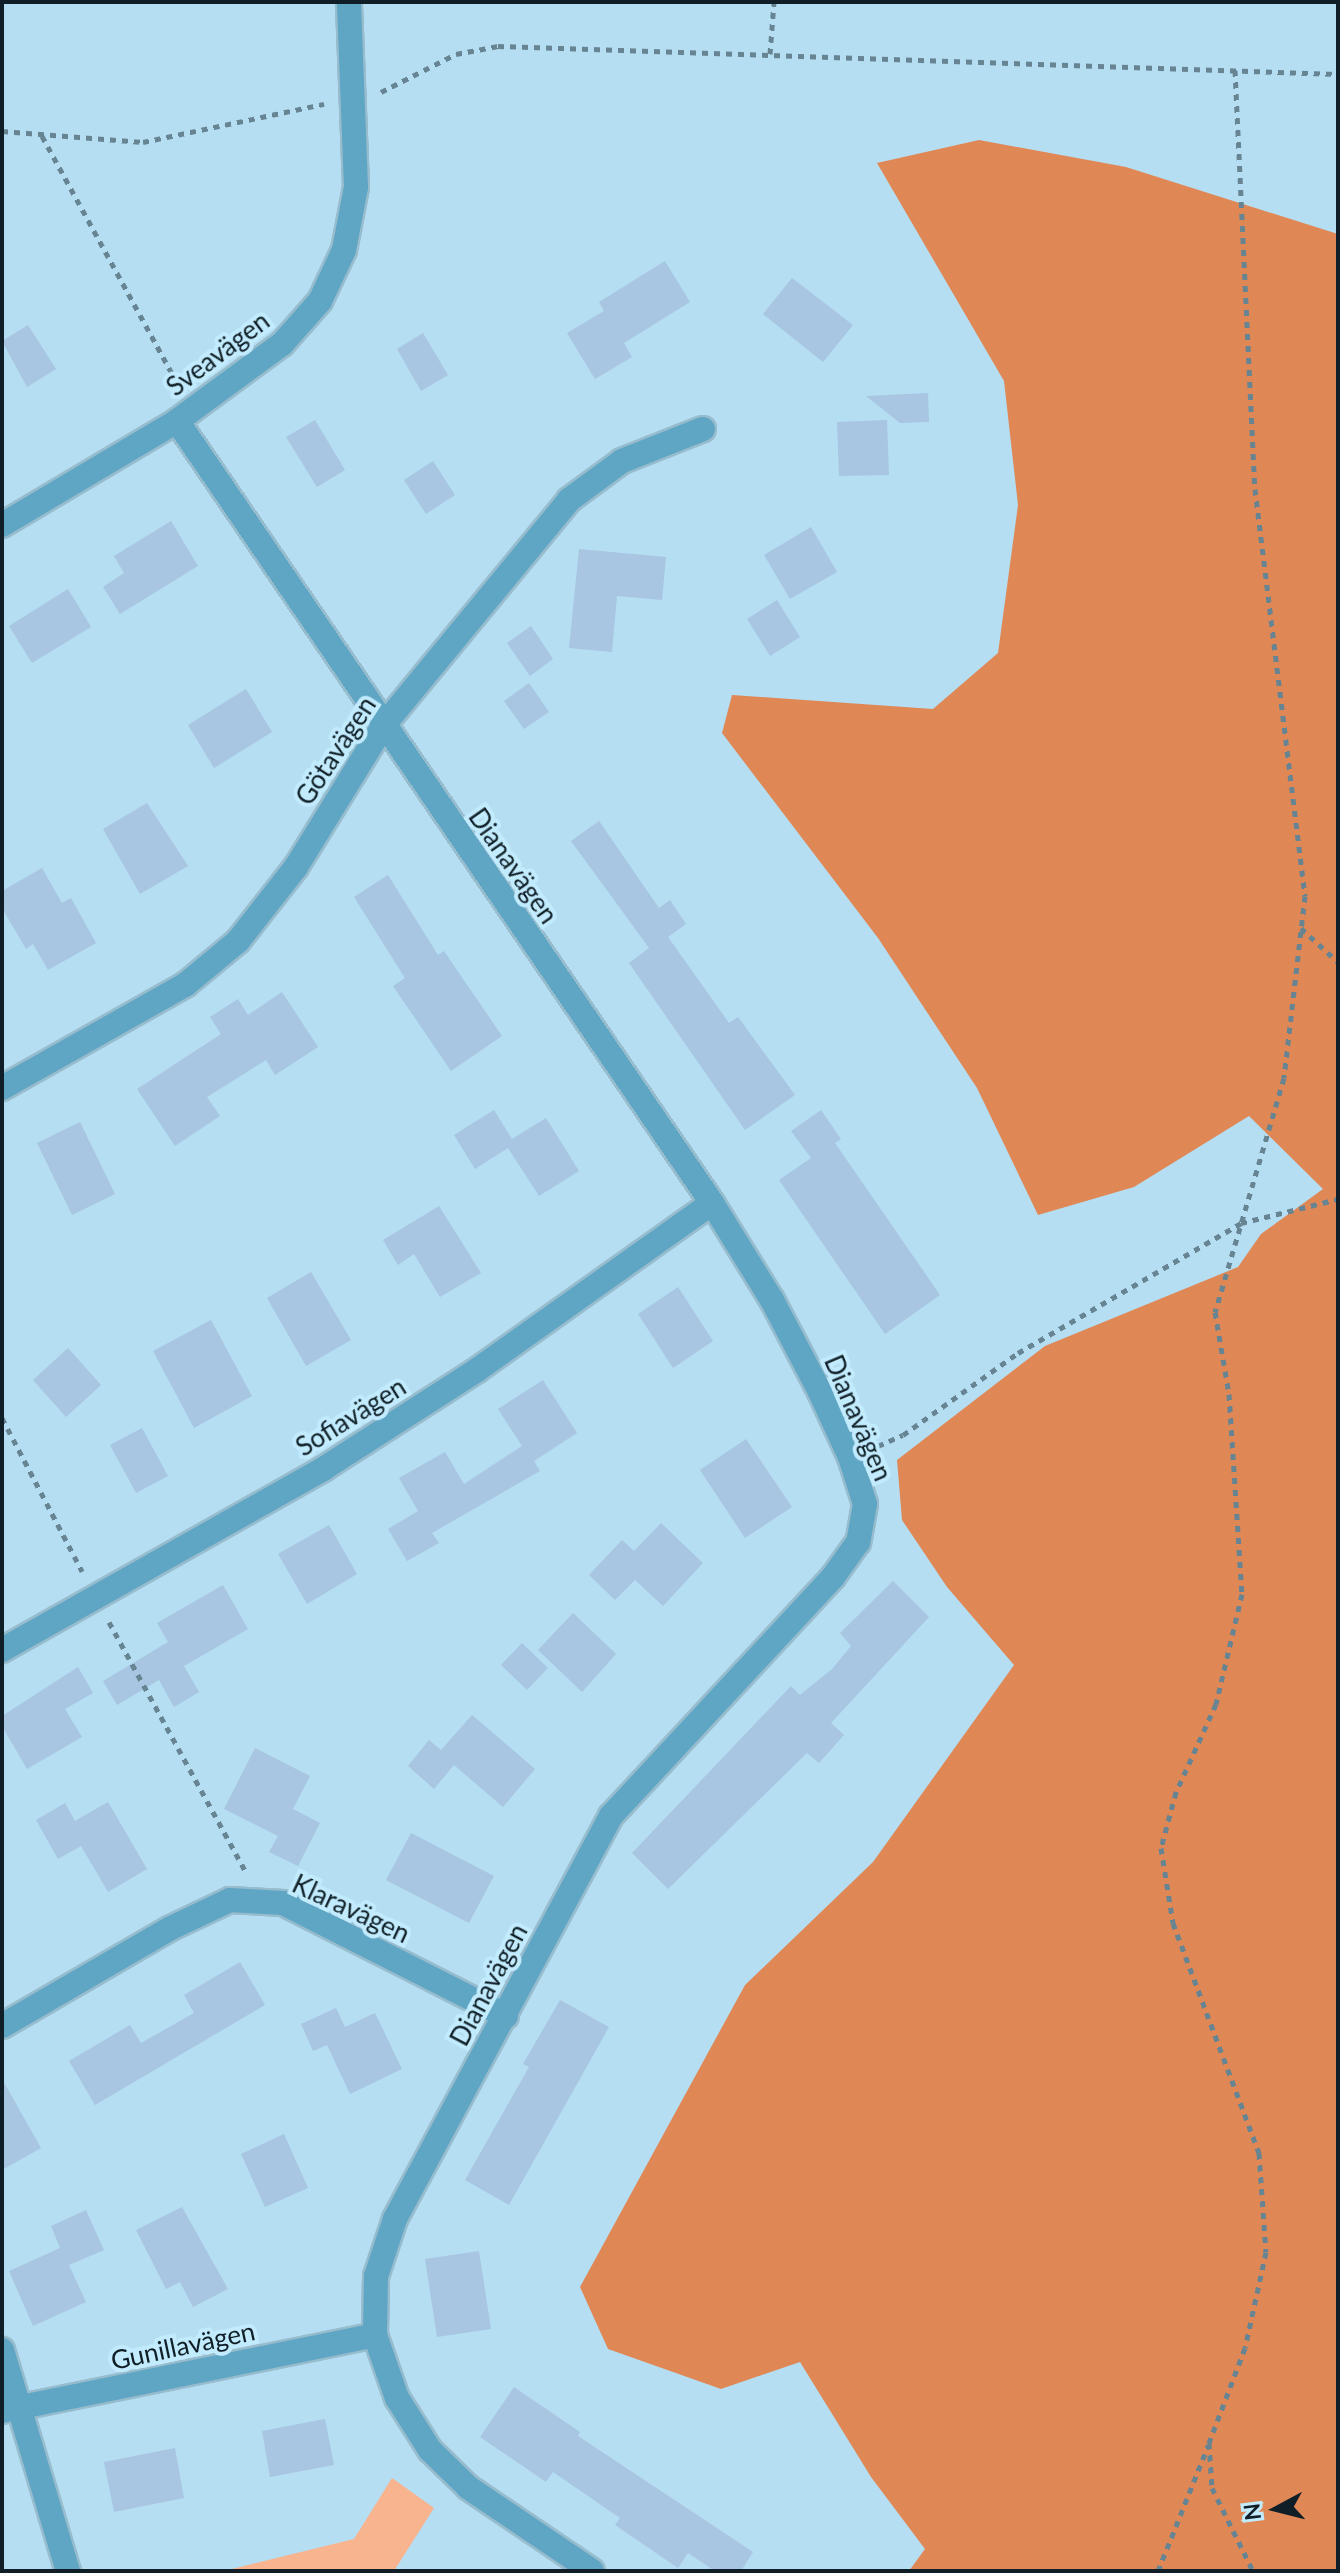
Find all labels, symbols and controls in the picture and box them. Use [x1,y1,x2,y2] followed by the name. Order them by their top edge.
[161,305,275,403] street label: Sveavägen
[289,691,383,811] street label: Götavägen
[462,802,564,930] street label: Dianavägen
[818,1350,898,1486] street label: Dianavägen
[290,1371,412,1463] street label: Sofiavägen
[287,1868,415,1950] street label: Klaravägen
[444,1919,534,2051] street label: Dianavägen
[108,2316,258,2376] street label: Gunillavägen
[1236,2469,1316,2549] north arrow
[1237,2502,1266,2522] text: N

